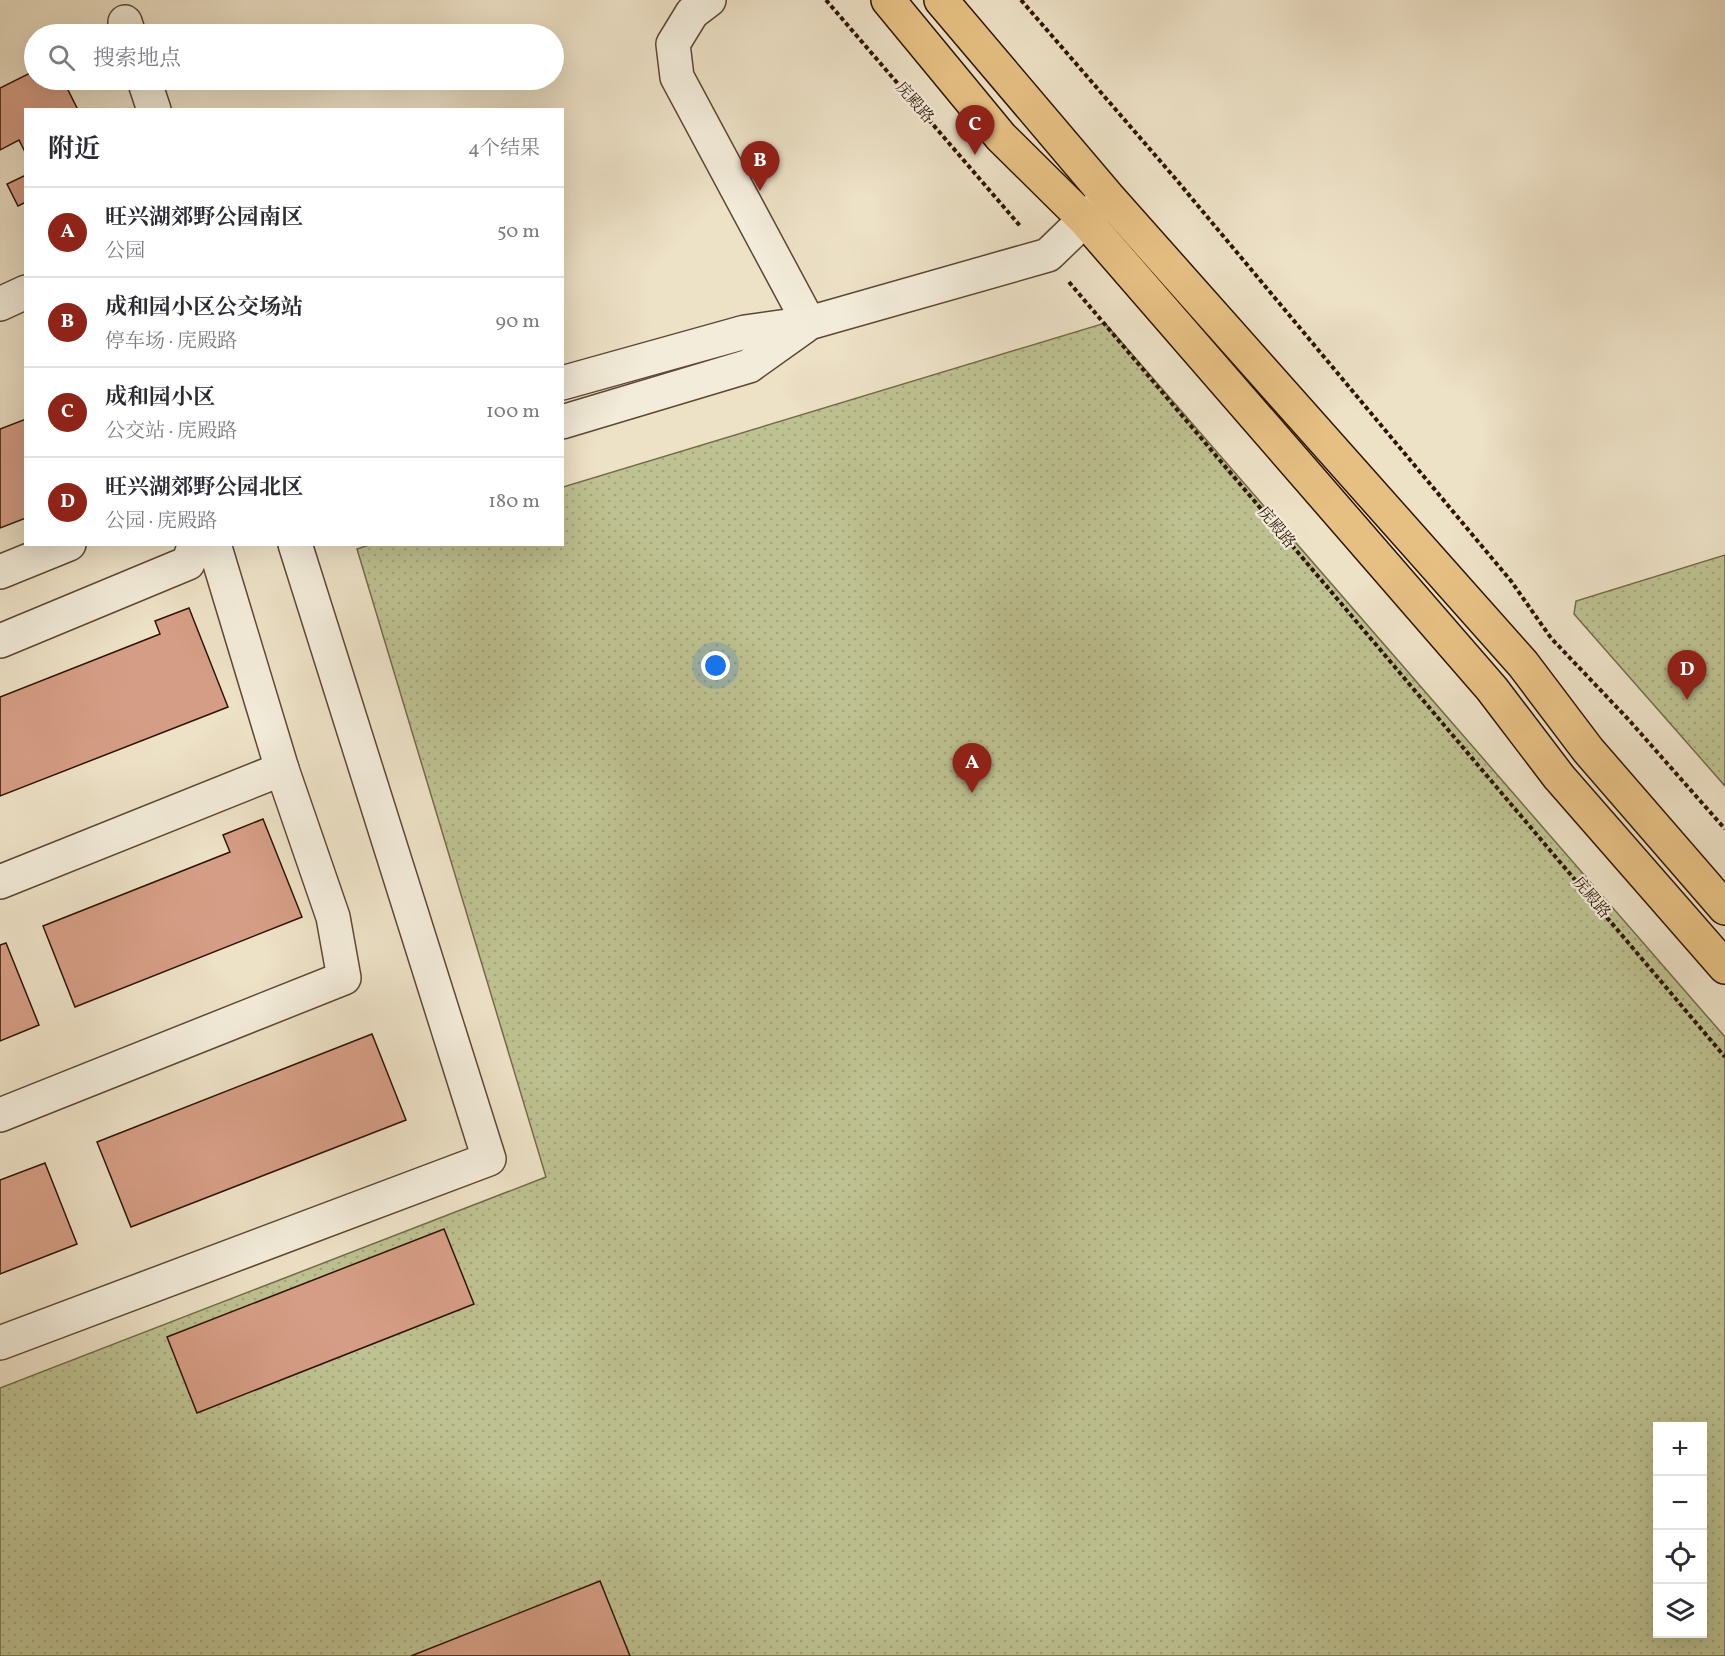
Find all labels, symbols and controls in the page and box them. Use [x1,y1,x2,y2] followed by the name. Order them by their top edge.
[24,24,564,90] search box
[45,41,78,74] icon: search
[93,44,181,75] text: 搜索地点
[890,78,938,128] street label: 庑殿路
[956,106,994,155] pin: C
[48,132,100,168] text: 附近
[468,135,540,163] text: 4个结果
[740,142,780,191] pin: B
[105,203,303,234] text: 旺兴湖郊野公园南区
[60,218,75,246] text: A
[497,218,540,246] text: 50 m
[105,238,145,266] text: 公园
[105,293,303,324] text: 成和园小区公交场站
[61,308,74,336] text: B
[496,308,540,336] text: 90 m
[105,328,237,356] text: 停车场 · 庑殿路
[105,383,215,414] text: 成和园小区
[61,398,74,426] text: C
[486,398,540,426] text: 100 m
[105,418,237,446] text: 公交站 · 庑殿路
[105,473,303,504] text: 旺兴湖郊野公园北区
[60,488,75,516] text: D
[488,488,540,516] text: 180 m
[1252,503,1300,553] street label: 庑殿路
[105,508,217,536] text: 公园 · 庑殿路
[1668,650,1706,700] pin: D
[701,651,730,680] your location
[952,744,992,793] pin: A
[1567,873,1615,923] street label: 庑殿路
[1653,1422,1707,1638] map controls
[1653,1422,1707,1476] button: +
[1653,1476,1707,1530] button: −
[1653,1530,1707,1584] button: locate
[1653,1584,1707,1638] button: layers

